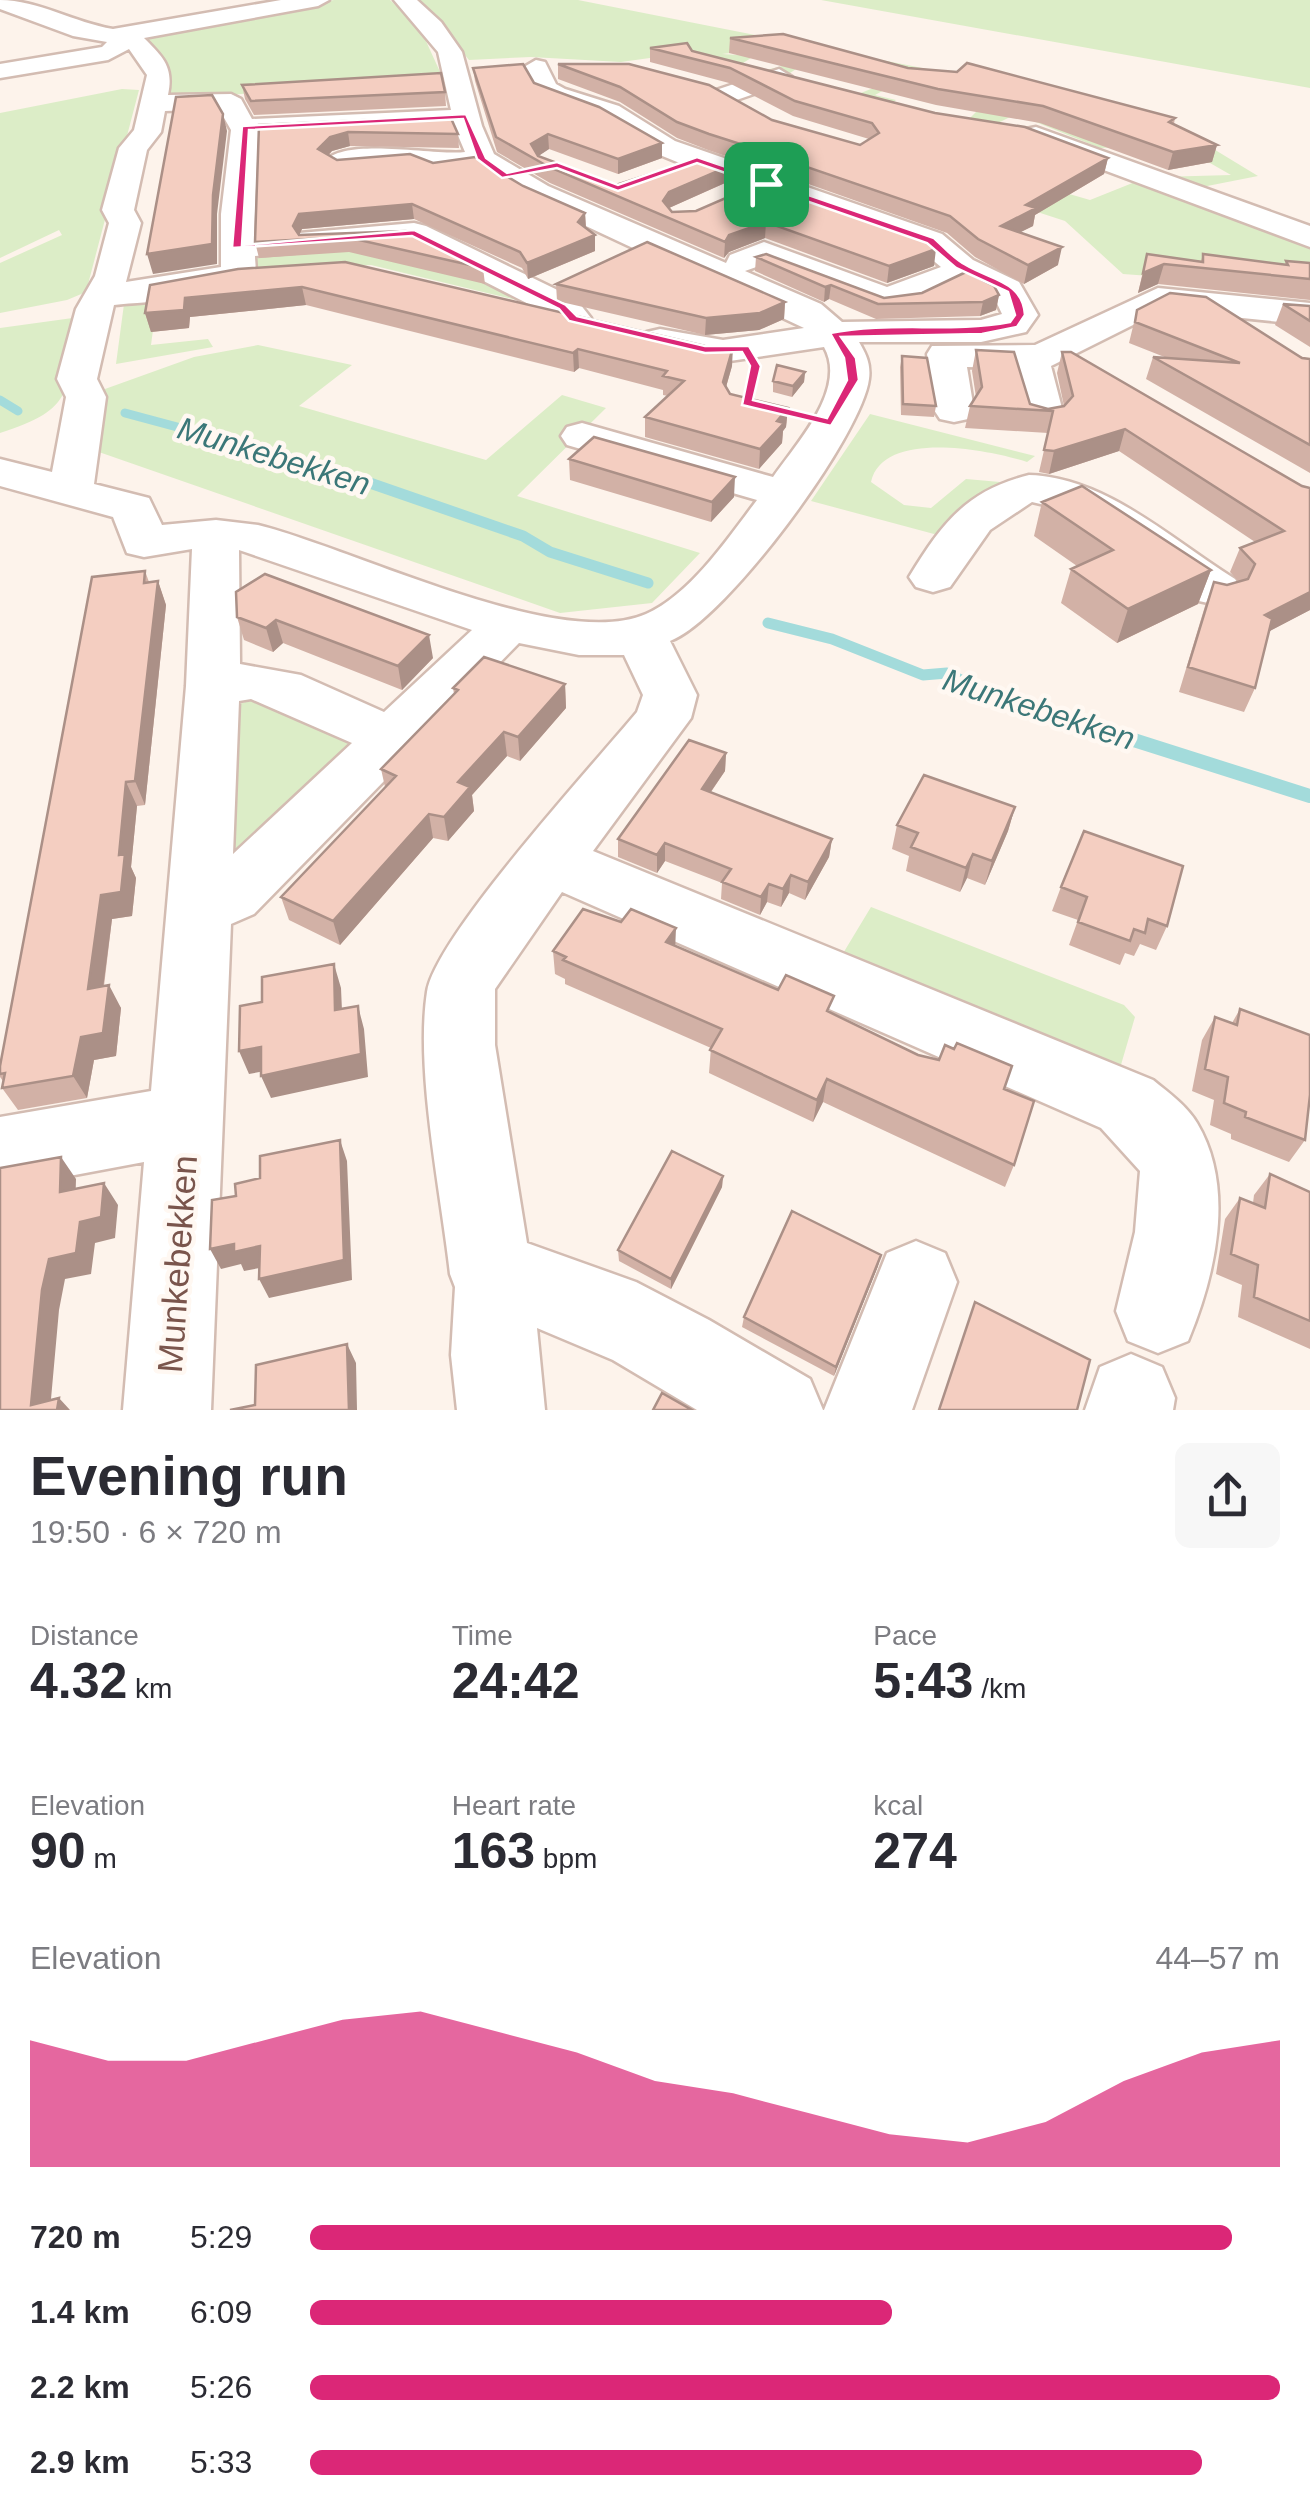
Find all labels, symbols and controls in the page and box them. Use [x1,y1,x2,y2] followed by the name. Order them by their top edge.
[724,142,809,227] pin
[739,157,794,212] icon: arrive
[173,410,375,502] water label: Munkebekken
[939,661,1139,757] water label: Munkebekken
[150,1154,204,1374] street label: Munkebekken
[1175,1443,1280,1548] button: share
[30,1445,348,1507] text: Evening run
[30,1514,282,1550] text: 19:50 · 6 × 720 m
[30,1620,139,1651] text: Distance
[452,1620,513,1651] text: Time
[873,1620,937,1651] text: Pace
[30,1653,127,1709] text: 4.32
[452,1653,580,1709] text: 24:42
[873,1653,973,1709] text: 5:43
[127,1673,172,1704] text: km
[973,1673,1026,1704] text: /km
[30,1790,145,1821] text: Elevation
[452,1790,576,1821] text: Heart rate
[873,1790,923,1821] text: kcal
[30,1823,86,1879] text: 90
[452,1823,535,1879] text: 163
[873,1823,957,1879] text: 274
[86,1843,117,1874] text: m
[535,1843,597,1874] text: bpm
[30,1940,162,1976] text: Elevation
[1155,1940,1280,1976] text: 44–57 m
[30,2219,121,2255] text: 720 m
[190,2219,252,2255] text: 5:29
[30,2294,130,2330] text: 1.4 km
[190,2294,252,2330] text: 6:09
[30,2369,130,2405] text: 2.2 km
[190,2369,252,2405] text: 5:26
[30,2444,130,2480] text: 2.9 km
[190,2444,252,2480] text: 5:33

